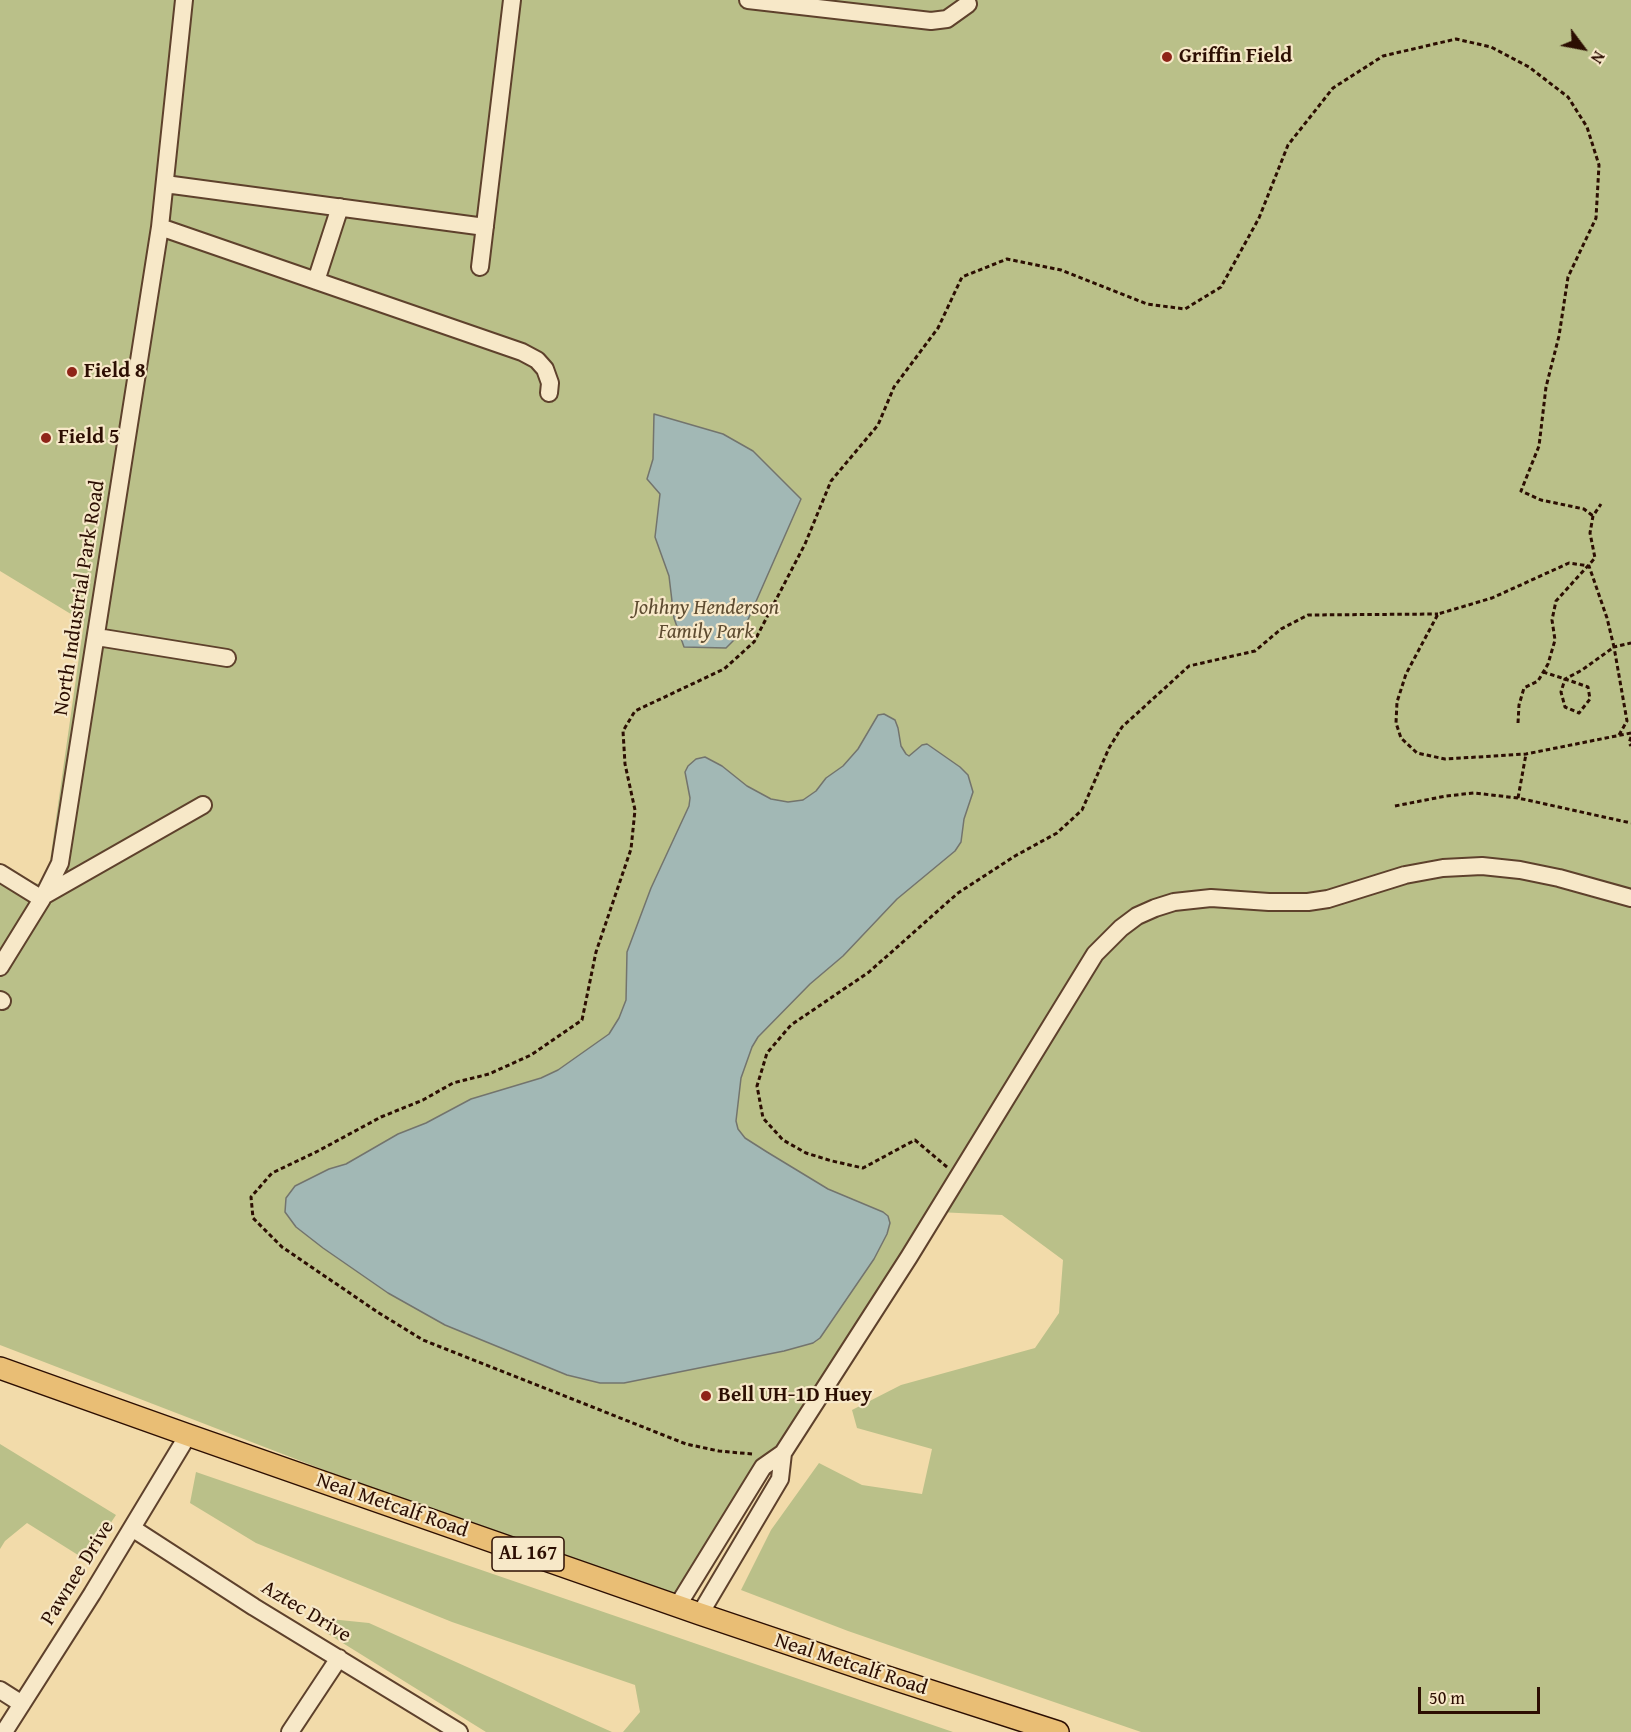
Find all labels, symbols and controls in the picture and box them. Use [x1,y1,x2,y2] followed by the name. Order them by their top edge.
[1553,18,1613,78] north arrow
[1179,44,1292,70] place label: Griffin Field
[1585,47,1611,68] text: N
[1160,50,1174,64] marker: Griffin Field
[84,359,146,385] place label: Field 8
[65,365,79,379] marker: Field 8
[58,425,120,451] place label: Field 5
[39,431,53,445] marker: Field 5
[49,479,111,717] street label: North Industrial Park Road
[633,596,779,646] park label: Johhny Henderson Family Park
[718,1383,872,1409] place label: Bell UH-1D Huey
[699,1389,713,1403] marker: Bell UH-1D Huey
[313,1468,471,1544] street label: Neal Metcalf Road
[36,1516,120,1630] street label: Pawnee Drive
[492,1537,564,1571] road number: AL 167
[257,1575,355,1649] street label: Aztec Drive
[772,1628,930,1702] street label: Neal Metcalf Road
[1421,1675,1542,1713] scale bar
[1429,1684,1465,1711] text: 50 m

